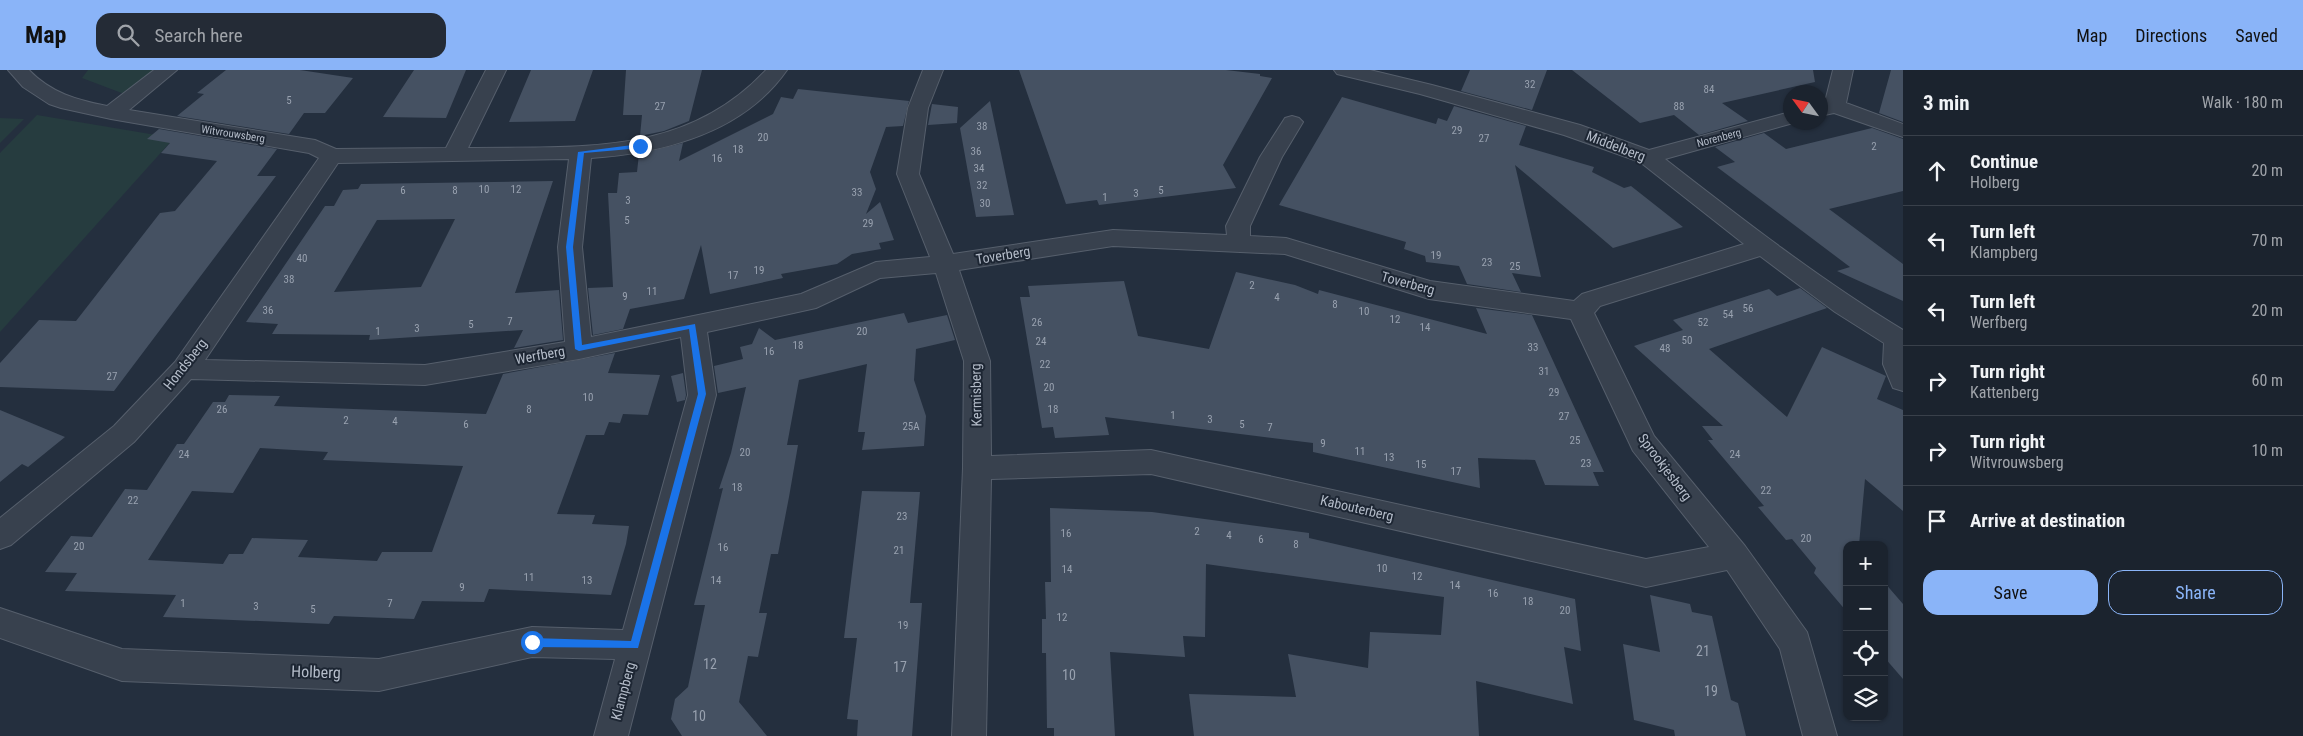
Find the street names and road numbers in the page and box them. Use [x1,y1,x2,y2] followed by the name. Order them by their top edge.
[200,123,266,145] street label: Witvrouwsberg
[1695,126,1743,150] street label: Norenberg
[1584,127,1648,165] street label: Middelberg
[975,243,1031,267] street label: Toverberg
[1379,268,1437,298] street label: Toverberg
[160,335,210,393] street label: Hondsberg
[514,343,566,367] street label: Werfberg
[967,363,985,427] street label: Kermisberg
[1635,431,1695,503] street label: Sprookjesberg
[1319,492,1395,524] street label: Kabouterberg
[608,660,638,722] street label: Klampberg
[291,662,341,682] street label: Holberg

